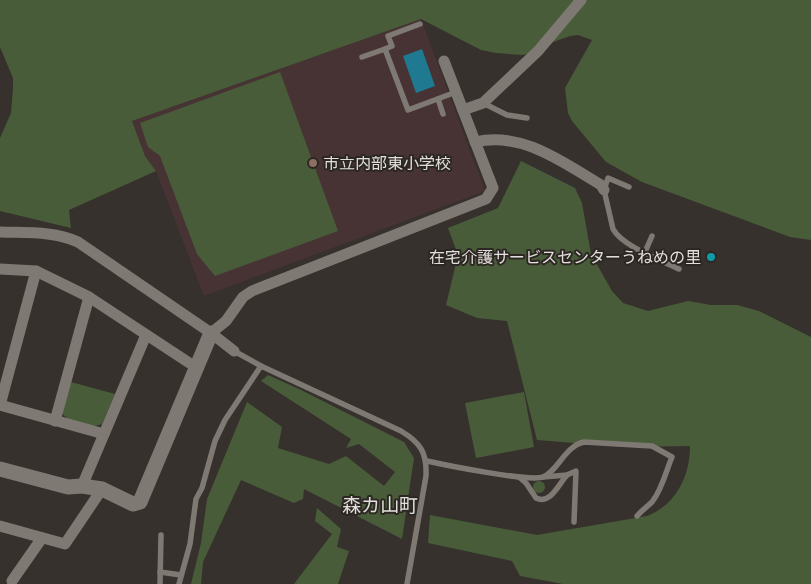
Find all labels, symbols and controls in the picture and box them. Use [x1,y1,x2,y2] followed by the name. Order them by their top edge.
[323,153,451,173] place label: 市立内部東小学校
[307,157,319,169] marker: 市立内部東小学校
[429,247,701,267] place label: 在宅介護サービスセンターうねめの里
[705,251,717,263] marker: 在宅介護サービスセンターうねめの里
[342,494,418,517] district label: 森カ山町

